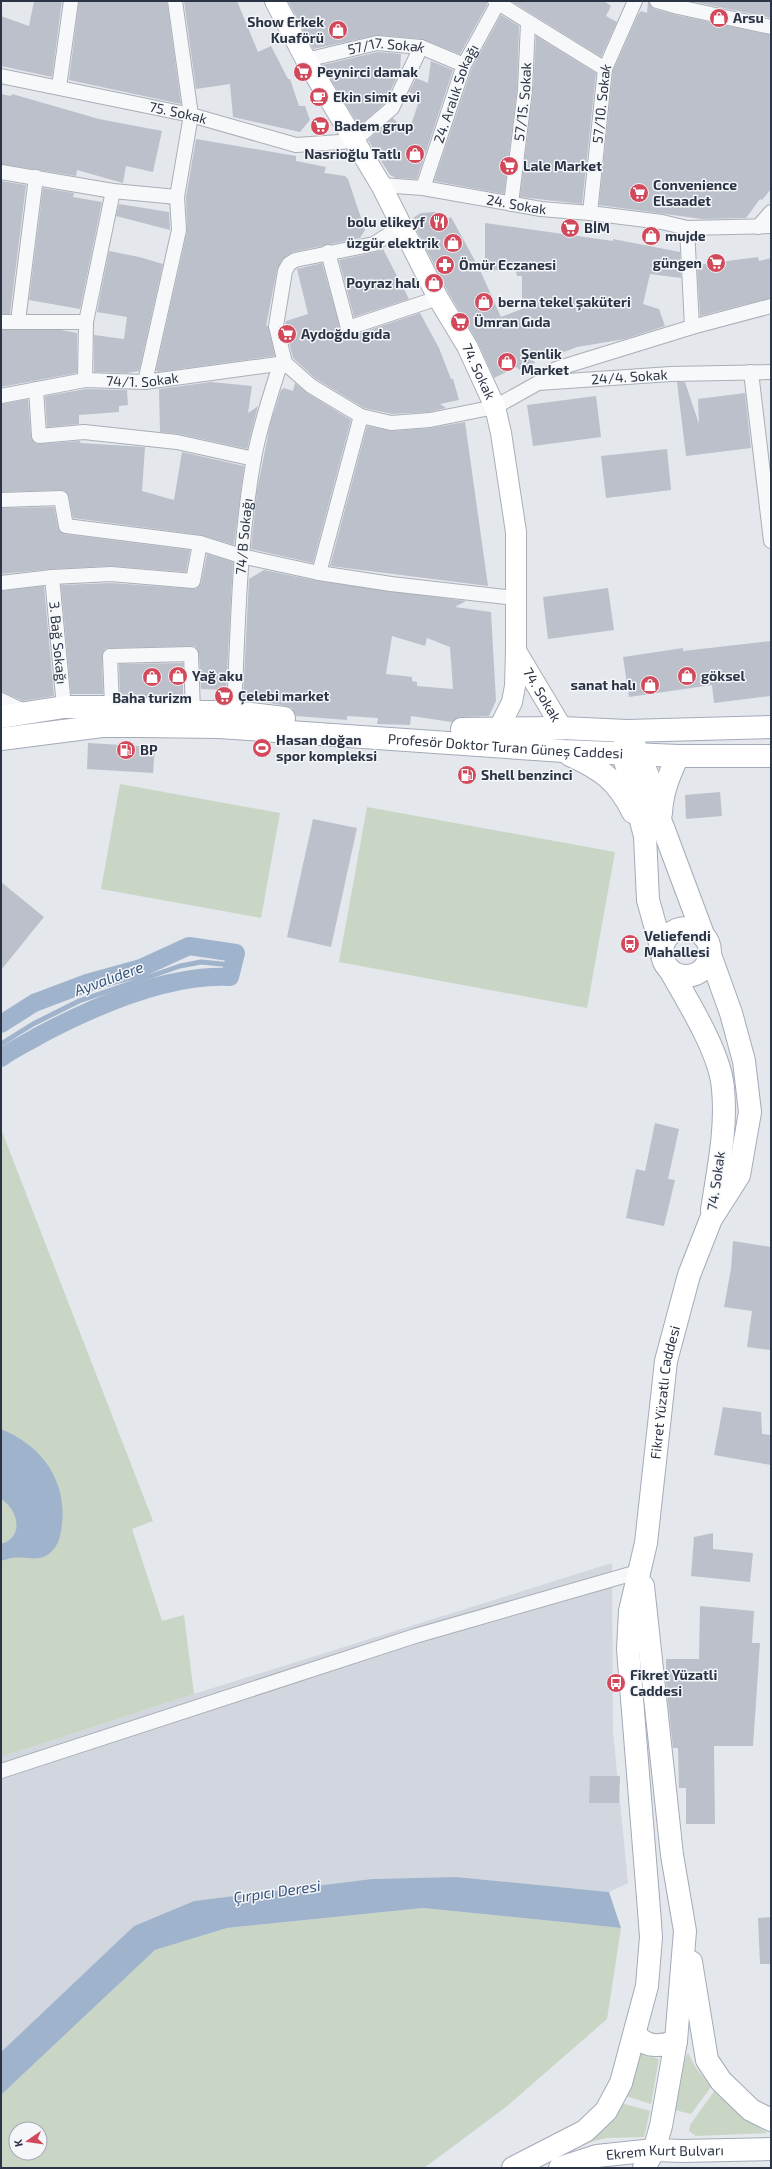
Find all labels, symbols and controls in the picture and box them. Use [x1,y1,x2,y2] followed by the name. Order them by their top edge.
[708,7,730,29] shop icon: Arsu
[733,9,764,26] place label: Arsu
[247,13,324,46] place label: Show Erkek Kuaförü
[327,19,349,41] shop icon: Show Erkek Kuaförü
[346,34,428,58] street label: 57/17. Sokak
[430,41,482,145] street label: 24. Aralık Sokağı
[292,61,314,83] supermarket icon: Peynirci damak
[588,61,614,144] street label: 57/10. Sokak
[510,62,534,142] street label: 57/15. Sokak
[317,63,418,80] place label: Peynirci damak
[308,86,330,108] cafe icon: Ekin simit evi
[333,88,420,105] place label: Ekin simit evi
[148,98,209,127] street label: 75. Sokak
[309,115,331,137] supermarket icon: Badem grup
[334,117,413,134] place label: Badem grup
[404,143,426,165] shop icon: Nasrioğlu Tatlı
[304,145,401,162] place label: Nasrioğlu Tatlı
[498,155,520,177] supermarket icon: Lale Market
[523,157,602,174] place label: Lale Market
[653,176,737,209] place label: Convenience Elsaadet
[628,182,650,204] supermarket icon: Convenience Elsaadet
[485,190,547,217] street label: 24. Sokak
[428,211,450,233] restaurant icon: bolu elikeyf
[347,213,425,230] place label: bolu elikeyf
[559,217,581,239] supermarket icon: BİM
[584,219,610,236] place label: BİM
[640,225,662,247] shop icon: mujde
[665,227,706,244] place label: mujde
[442,232,464,254] shop icon: üzgür elektrik
[347,234,439,251] place label: üzgür elektrik
[705,252,727,274] supermarket icon: güngen
[434,254,456,276] pharmacy icon: Ömür Eczanesi
[653,254,702,271] place label: güngen
[459,256,556,273] place label: Ömür Eczanesi
[423,272,445,294] shop icon: Poyraz halı
[346,274,420,291] place label: Poyraz halı
[473,291,495,313] shop icon: berna tekel şaküteri
[498,293,631,311] place label: berna tekel şaküteri
[449,311,471,333] supermarket icon: Ümran Gıda
[474,313,551,330] place label: Ümran Gıda
[276,323,298,345] supermarket icon: Aydoğdu gıda
[301,325,390,342] place label: Aydoğdu gıda
[459,340,499,402] street label: 74. Sokak
[521,345,569,378] place label: Şenlik Market
[496,351,518,373] shop icon: Şenlik Market
[591,365,668,387] street label: 24/4. Sokak
[106,369,180,390] street label: 74/1. Sokak
[232,497,256,575] street label: 74/B Sokağı
[46,600,71,685] street label: 3. Bağ Sokağı
[520,664,565,725] street label: 74. Sokak
[167,665,189,687] shop icon: Yağ aku
[676,665,698,687] shop icon: göksel
[141,666,163,688] shop icon: Baha turizm
[192,667,243,684] place label: Yağ aku
[701,667,745,684] place label: göksel
[639,674,661,696] shop icon: sanat halı
[571,676,636,693] place label: sanat halı
[213,685,235,707] supermarket icon: Çelebi market
[238,687,330,705] place label: Çelebi market
[112,689,192,706] place label: Baha turizm
[387,730,624,762] street label: Profesör Doktor Turan Güneş Caddesi
[276,731,377,764] place label: Hasan doğan spor kompleksi
[251,737,273,759] sports icon: Hasan doğan spor kompleksi
[115,739,137,761] fuel station icon: BP
[140,741,158,758] place label: BP
[456,764,478,786] fuel station icon: Shell benzinci
[481,766,573,783] place label: Shell benzinci
[644,927,711,960] place label: Veliefendi Mahallesi
[619,933,641,955] bus stop icon: Veliefendi Mahallesi
[71,957,146,1000] water label: Ayvalıdere
[703,1150,728,1212] street label: 74. Sokak
[646,1324,683,1460] street label: Fikret Yüzatlı Caddesi
[630,1666,717,1699] place label: Fikret Yüzatli Caddesi
[605,1672,627,1694] bus stop icon: Fikret Yüzatli Caddesi
[232,1876,322,1907] water label: Çırpıcı Deresi
[8,2121,48,2161] north arrow
[11,2138,25,2148] text: K
[605,2141,724,2163] street label: Ekrem Kurt Bulvarı

